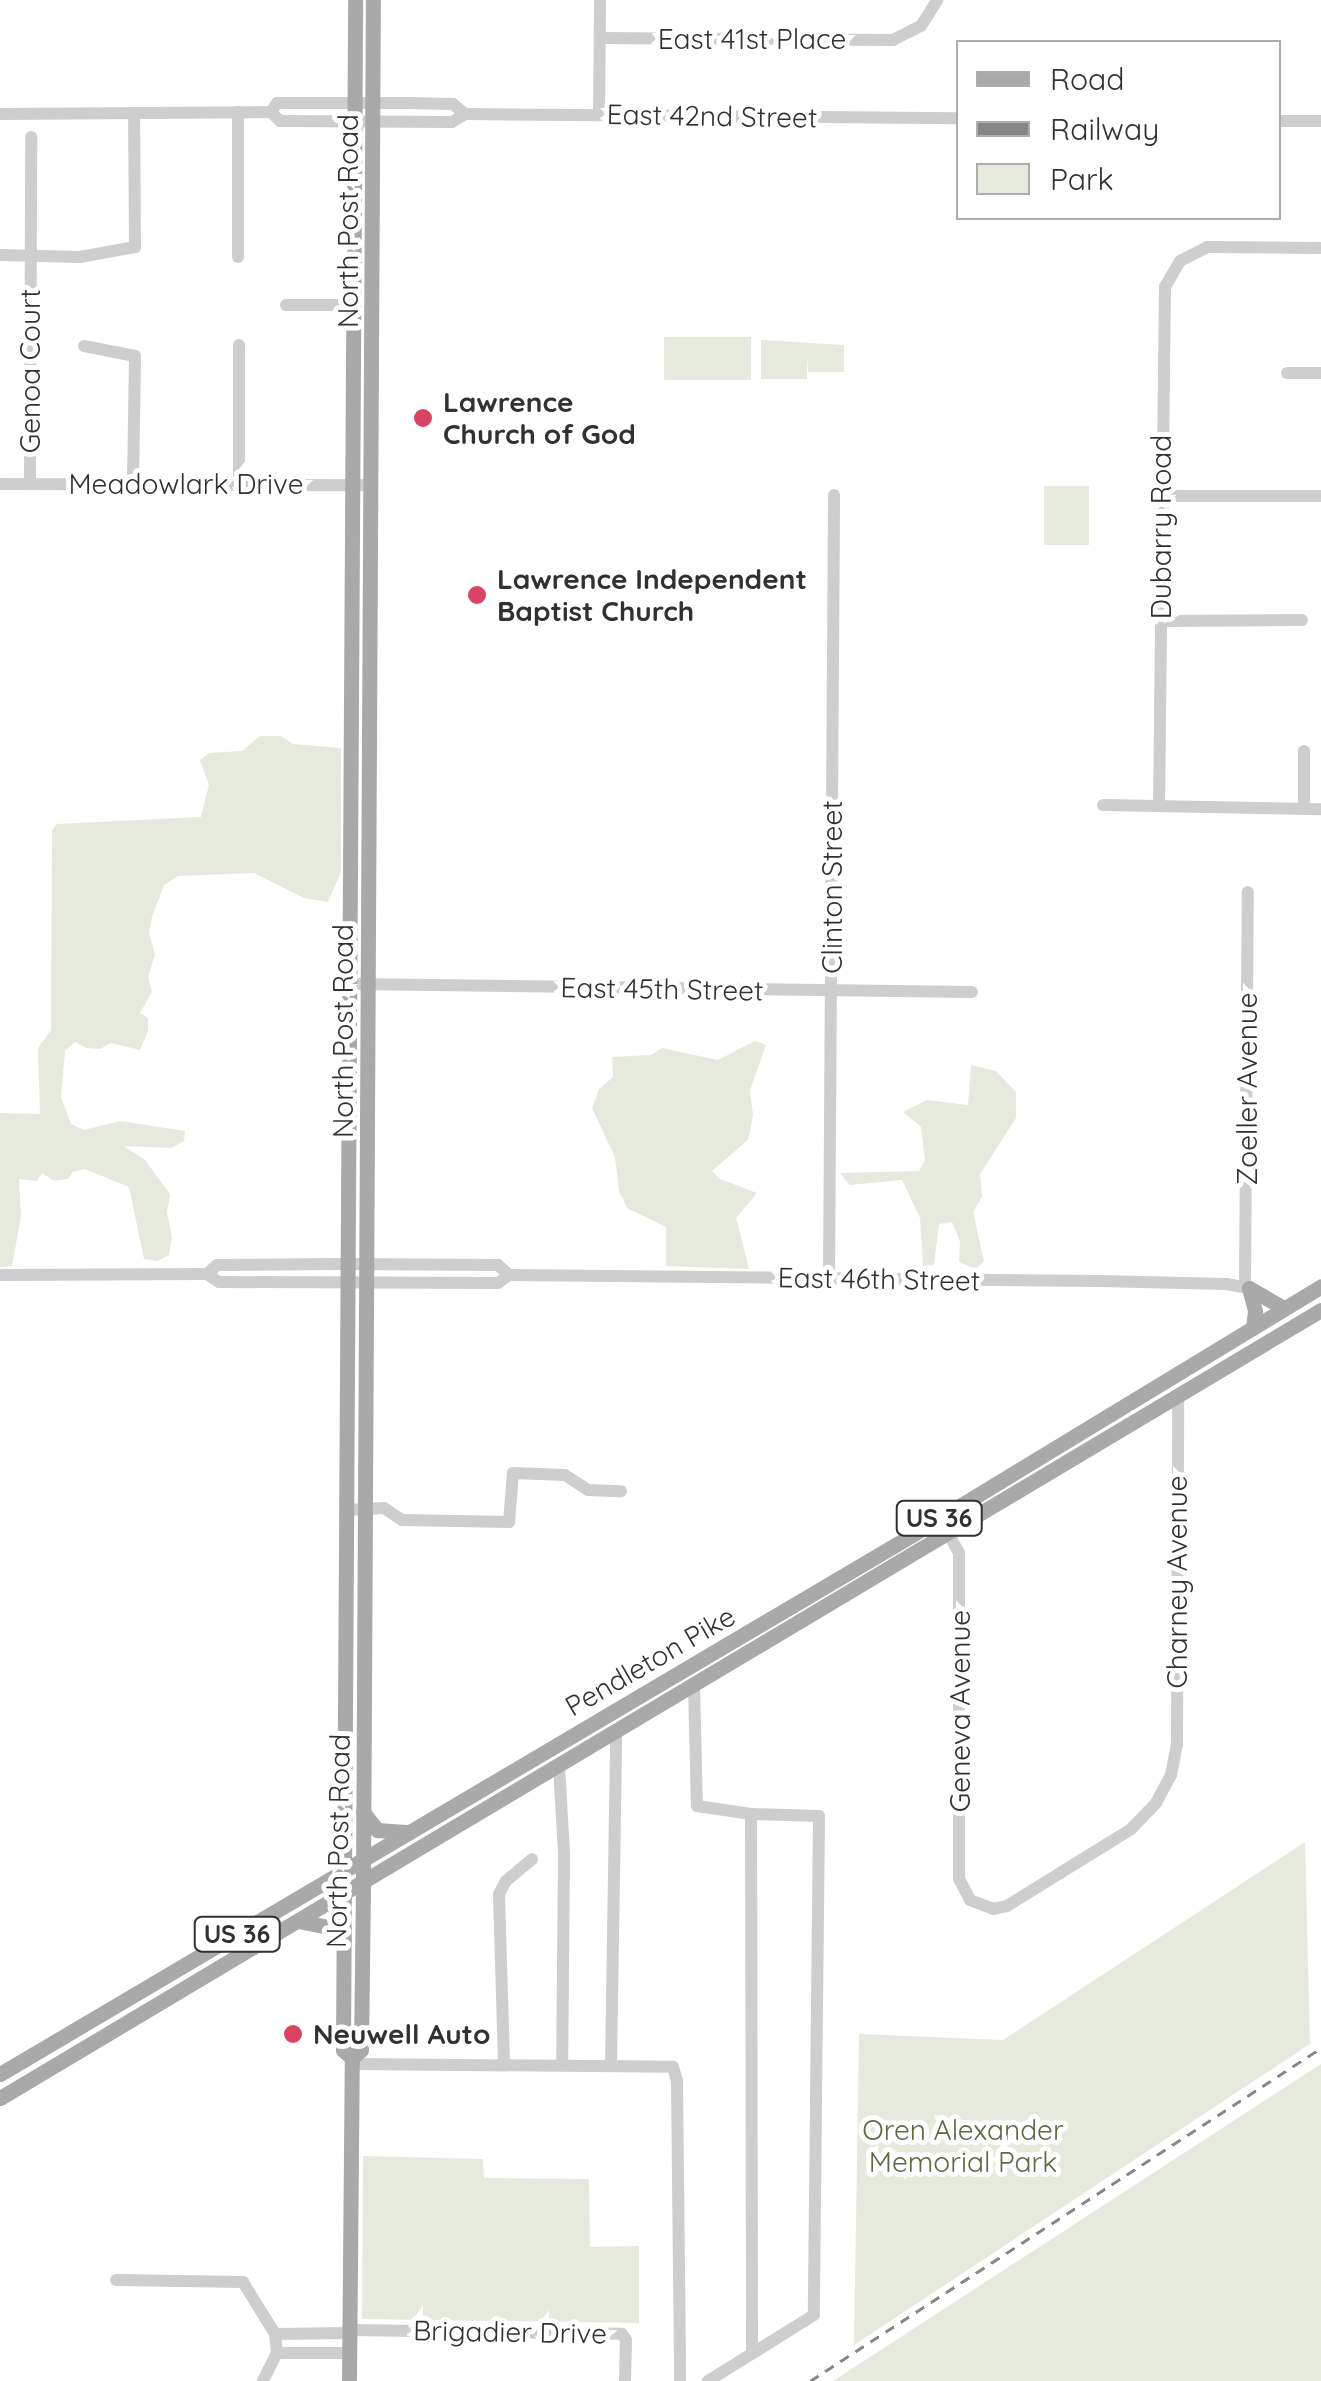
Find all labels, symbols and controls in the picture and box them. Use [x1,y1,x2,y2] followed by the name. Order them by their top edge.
[658,22,846,56] street label: East 41st Place
[956,40,1281,220] legend
[1050,60,1124,98] text: Road
[606,97,818,135] street label: East 42nd Street
[1050,110,1159,148] text: Railway
[331,114,365,328] street label: North Post Road
[1050,160,1114,198] text: Park
[13,289,47,453] street label: Genoa Court
[443,385,636,451] place label: Lawrence Church of God
[412,407,434,429] marker: Lawrence Church of God
[1144,435,1178,619] street label: Dubarry Road
[68,467,304,501] street label: Meadowlark Drive
[497,562,807,628] place label: Lawrence Independent Baptist Church
[466,584,488,606] marker: Lawrence Independent Baptist Church
[815,800,849,974] street label: Clinton Street
[326,924,360,1138] street label: North Post Road
[560,970,764,1008] street label: East 45th Street
[1230,992,1264,1186] street label: Zoeller Avenue
[777,1260,981,1298] street label: East 46th Street
[1160,1475,1194,1689] street label: Charney Avenue
[894,1498,984,1538] road number: US 36
[559,1599,741,1723] street label: Pendleton Pike
[943,1610,977,1812] street label: Geneva Avenue
[319,1734,357,1948] street label: North Post Road
[192,1914,282,1954] road number: US 36
[313,2017,490,2051] place label: Neuwell Auto
[282,2023,304,2045] marker: Neuwell Auto
[862,2113,1064,2179] park label: Oren Alexander Memorial Park
[413,2314,607,2350] street label: Brigadier Drive

